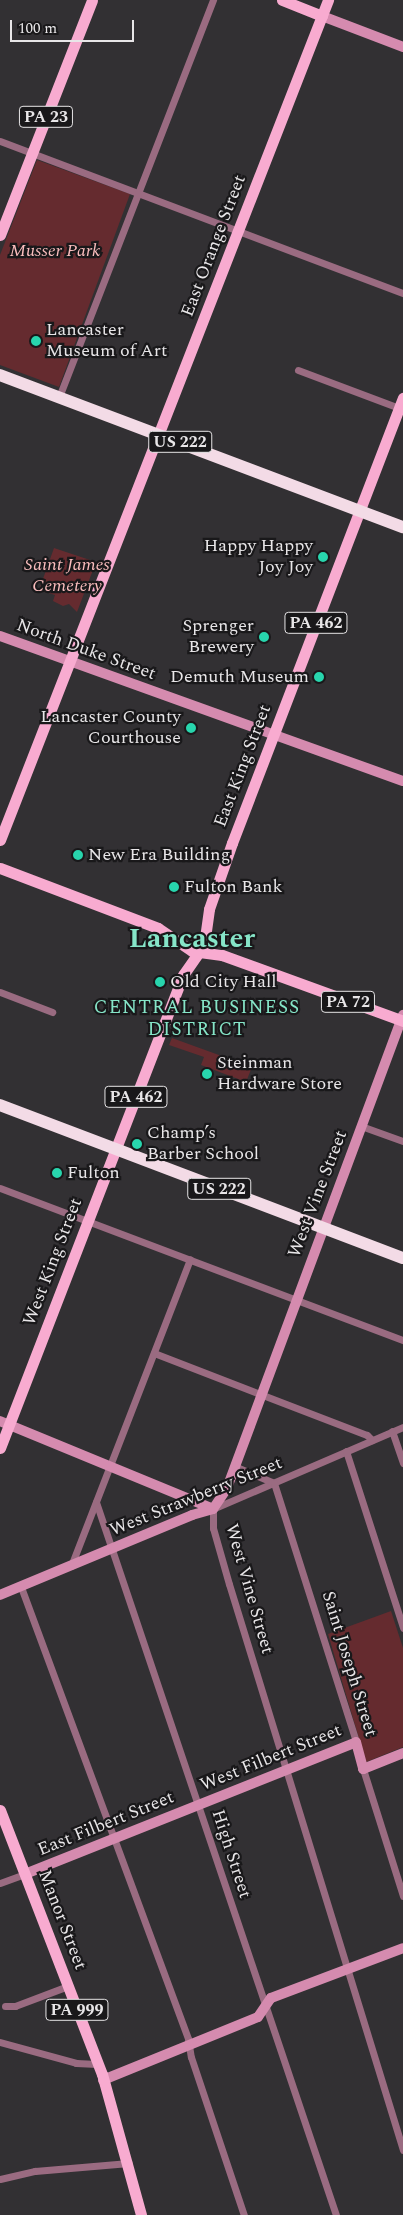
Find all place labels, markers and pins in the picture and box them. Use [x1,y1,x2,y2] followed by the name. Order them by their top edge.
[46,320,167,362] place label: Lancaster Museum of Art
[30,335,42,347] marker: Lancaster Museum of Art
[204,536,313,578] place label: Happy Happy Joy Joy
[317,551,329,563] marker: Happy Happy Joy Joy
[182,616,254,659] place label: Sprenger Brewery
[258,631,270,643] marker: Sprenger Brewery
[170,666,309,688] place label: Demuth Museum
[313,671,325,683] marker: Demuth Museum
[40,707,181,750] place label: Lancaster County Courthouse
[185,722,197,734] marker: Lancaster County Courthouse
[88,844,230,866] place label: New Era Building
[72,849,84,861] marker: New Era Building
[184,876,282,898] place label: Fulton Bank
[168,881,180,893] marker: Fulton Bank
[170,971,276,993] place label: Old City Hall
[154,976,166,988] marker: Old City Hall
[217,1053,342,1096] place label: Steinman Hardware Store
[201,1068,213,1080] marker: Steinman Hardware Store
[147,1123,259,1166] place label: Champ’s Barber School
[131,1138,143,1150] marker: Champ’s Barber School
[67,1162,120,1184] place label: Fulton
[51,1167,63,1179] marker: Fulton

